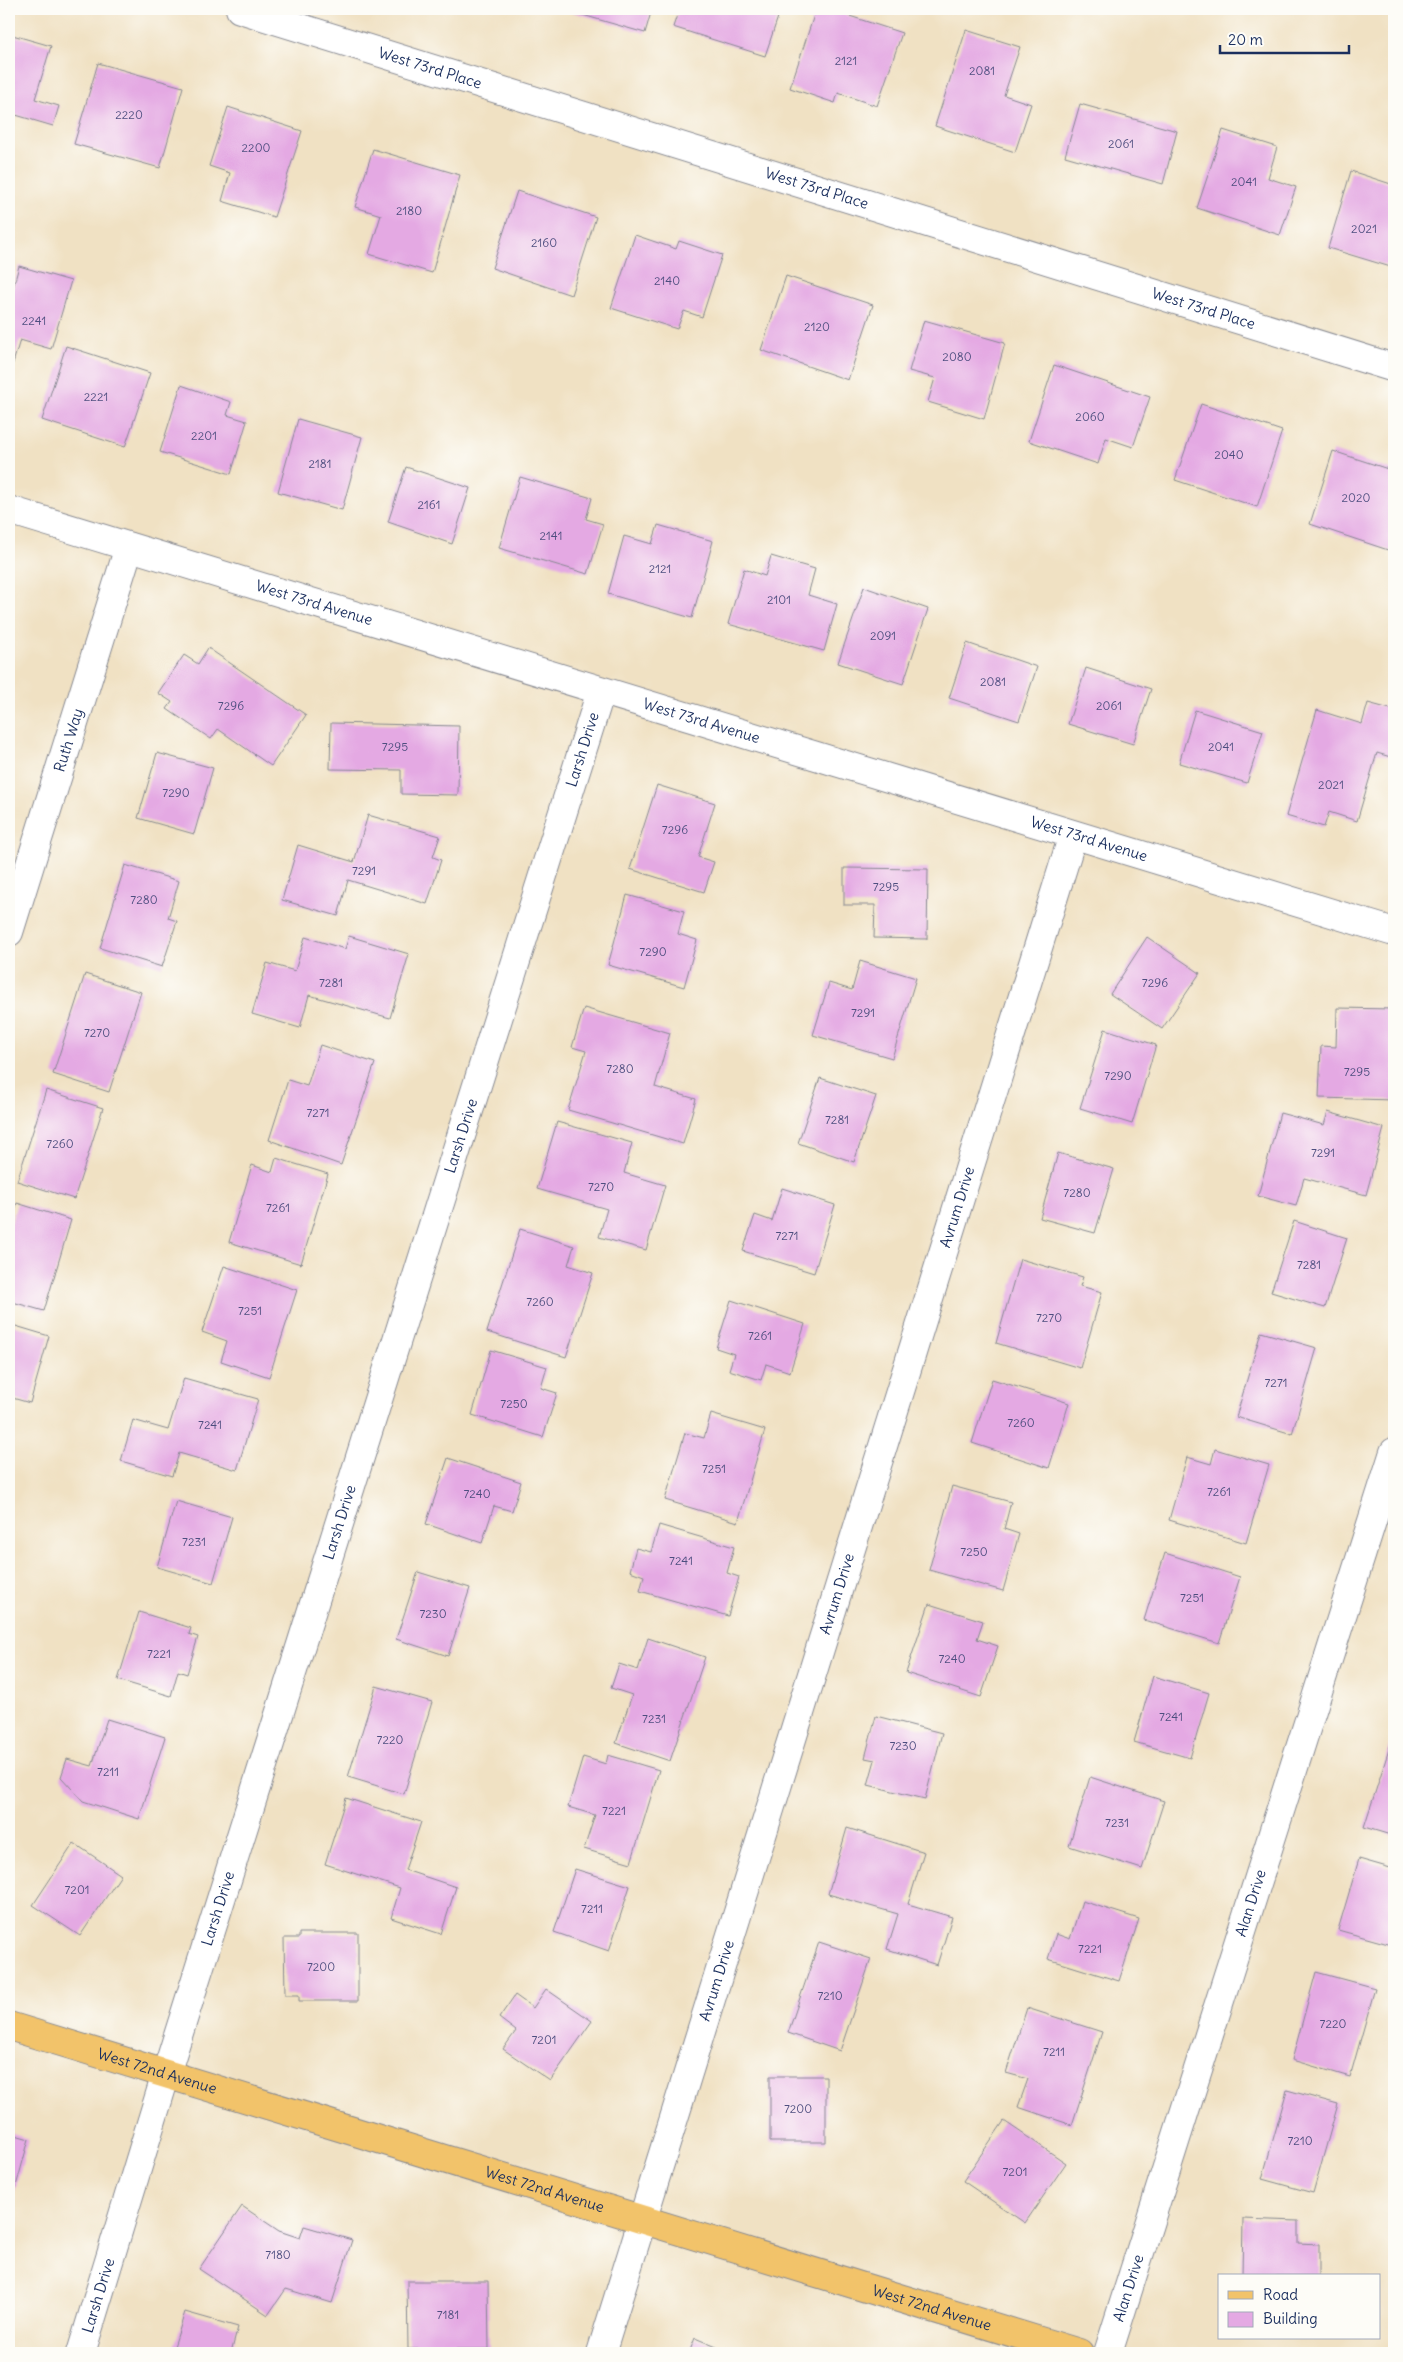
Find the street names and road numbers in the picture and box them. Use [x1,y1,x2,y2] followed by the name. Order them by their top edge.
[376,43,484,93] street label: West 73rd Place
[763,163,871,213] street label: West 73rd Place
[1150,283,1258,333] street label: West 73rd Place
[254,576,375,629] street label: West 73rd Avenue
[641,694,762,747] street label: West 73rd Avenue
[49,706,87,774] street label: Ruth Way
[561,710,603,789] street label: Larsh Drive
[1028,812,1150,865] street label: West 73rd Avenue
[440,1096,481,1176] street label: Larsh Drive
[935,1164,978,1250] street label: Avrum Drive
[318,1482,360,1562] street label: Larsh Drive
[815,1551,858,1637] street label: Avrum Drive
[1231,1867,1270,1939] street label: Alan Drive
[197,1869,238,1948] street label: Larsh Drive
[695,1938,738,2023] street label: Avrum Drive
[95,2044,219,2098] street label: West 72nd Avenue
[483,2162,607,2216] street label: West 72nd Avenue
[1109,2252,1148,2324] street label: Alan Drive
[78,2256,118,2335] street label: Larsh Drive
[870,2280,994,2335] street label: West 72nd Avenue

